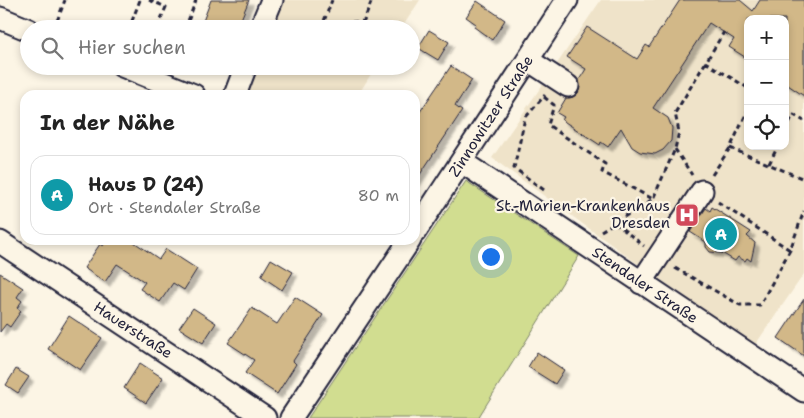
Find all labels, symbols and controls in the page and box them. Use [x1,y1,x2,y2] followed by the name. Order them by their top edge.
[744,15,789,150] map controls
[744,15,789,60] button: +
[20,20,420,75] search box
[38,34,66,62] icon: search
[78,35,186,60] text: Hier suchen
[444,51,538,181] street label: Zinnowitzer Straße
[744,60,789,105] button: −
[744,105,789,150] button: locate
[40,109,175,137] text: In der Nähe
[88,172,204,197] text: Haus D (24)
[51,185,63,206] text: A
[358,185,399,206] text: 80 m
[496,196,670,233] place label: St.-Marien-Krankenhaus Dresden
[88,197,261,218] text: Ort · Stendaler Straße
[674,202,700,228] hospital icon: St.-Marien-Krankenhaus Dresden
[705,215,737,253] pin: A
[588,242,702,328] street label: Stendaler Straße
[478,244,504,270] your location
[90,297,176,363] street label: Hauerstraße

